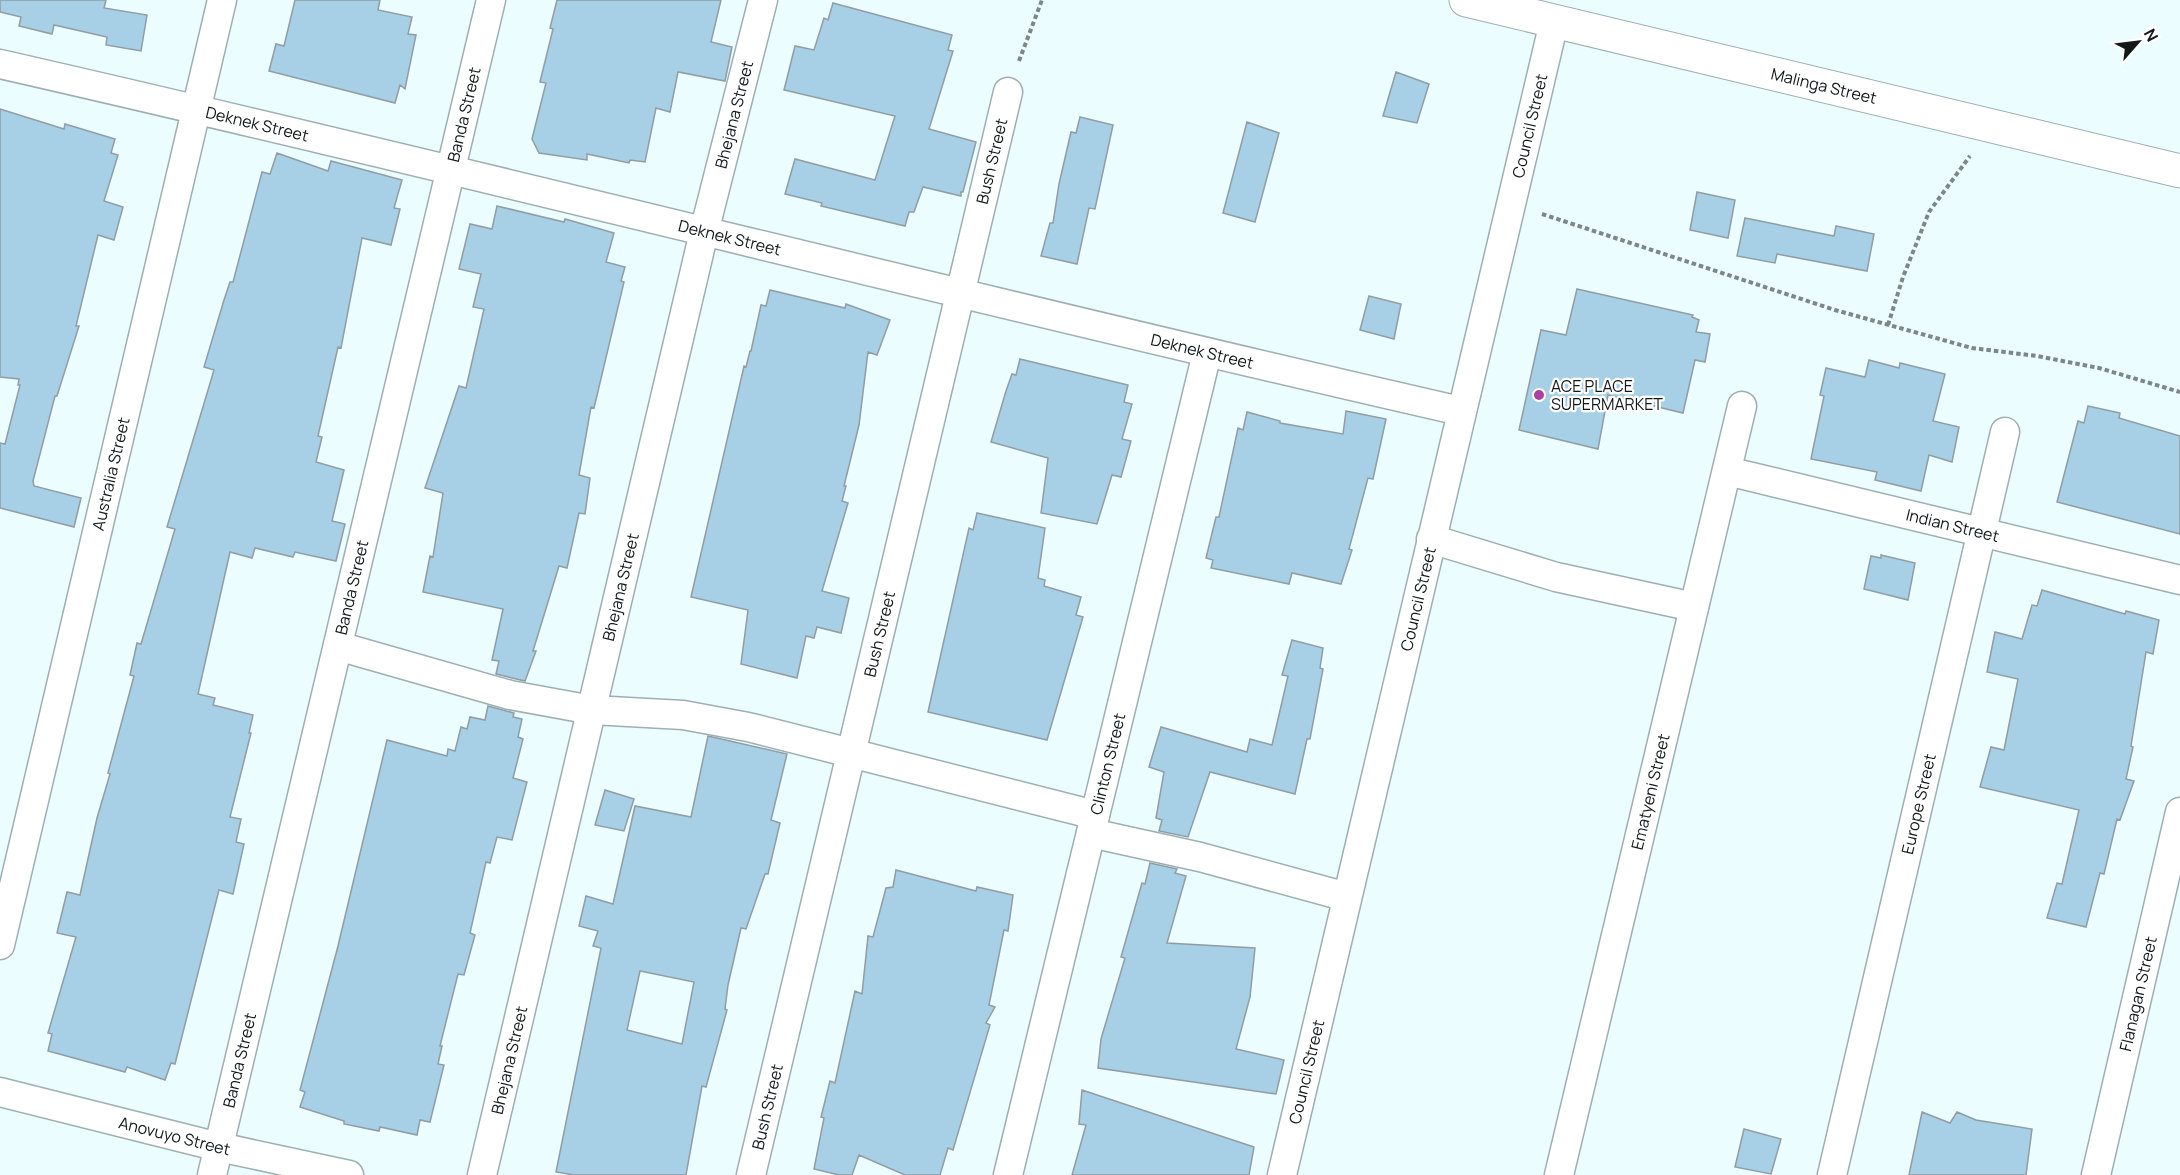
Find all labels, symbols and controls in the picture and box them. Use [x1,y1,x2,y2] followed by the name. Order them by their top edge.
[2108,12,2168,72] north arrow
[2139,25,2164,45] text: N
[710,58,758,171] street label: Bhejana Street
[1769,62,1879,109] street label: Malinga Street
[442,65,486,164] street label: Banda Street
[1507,72,1552,180] street label: Council Street
[204,101,311,147] street label: Deknek Street
[971,116,1012,206] street label: Bush Street
[676,214,783,260] street label: Deknek Street
[1149,328,1256,374] street label: Deknek Street
[1551,375,1663,415] place label: ACE PLACE SUPERMARKET
[1532,388,1546,402] marker: ACE PLACE SUPERMARKET
[87,415,135,533] street label: Australia Street
[1904,503,2001,547] street label: Indian Street
[597,531,644,643] street label: Bhejana Street
[330,538,373,637] street label: Banda Street
[1395,545,1441,653] street label: Council Street
[859,589,900,679] street label: Bush Street
[1085,711,1130,817] street label: Clinton Street
[1626,732,1675,852] street label: Ematyeni Street
[1896,751,1941,856] street label: Europe Street
[2114,934,2162,1053] street label: Flanagan Street
[486,1004,532,1116] street label: Bhejana Street
[217,1011,261,1110] street label: Banda Street
[1283,1018,1329,1126] street label: Council Street
[746,1062,788,1152] street label: Bush Street
[116,1111,232,1160] street label: Anovuyo Street

